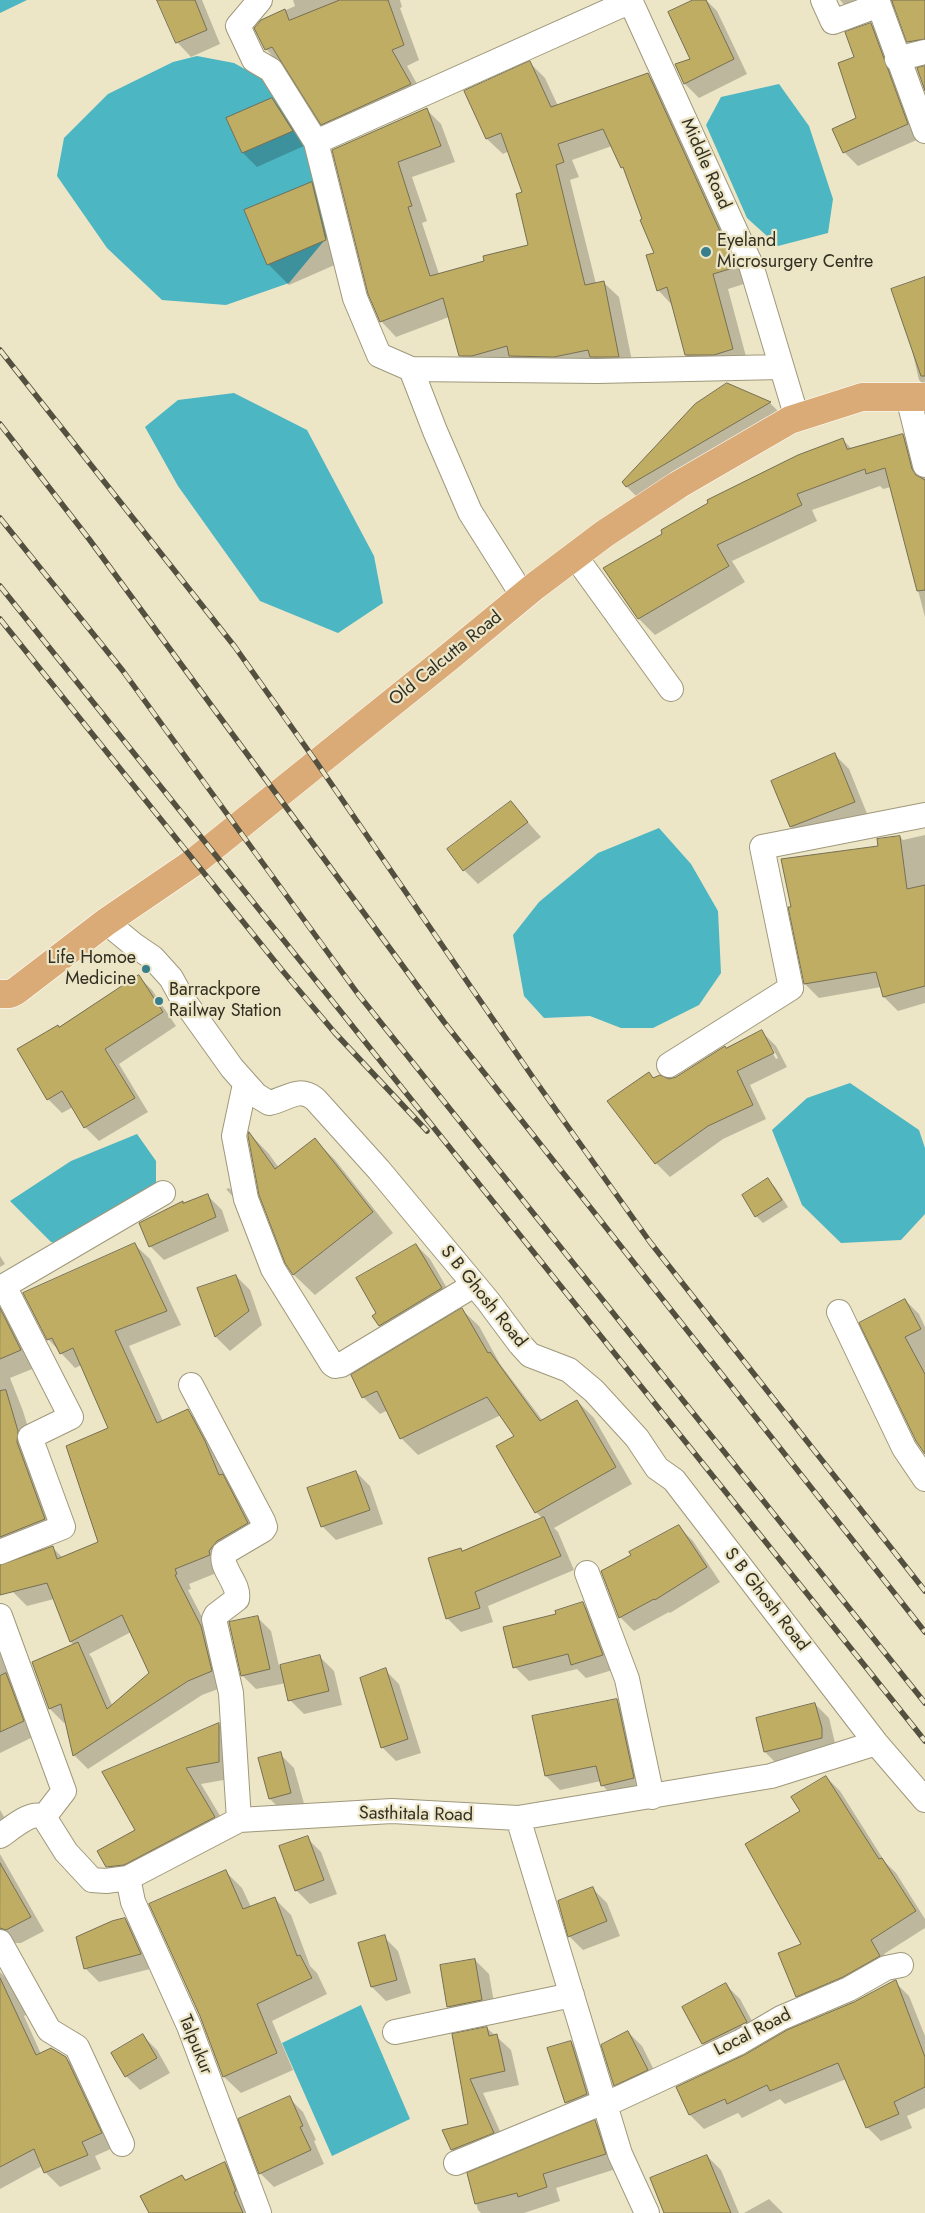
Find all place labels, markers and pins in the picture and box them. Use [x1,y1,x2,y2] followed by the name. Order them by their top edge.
[717,231,873,274] place label: Eyeland Microsurgery Centre
[699,245,713,259] marker: Eyeland Microsurgery Centre
[48,948,136,991] place label: Life Homoe Medicine
[140,963,152,975] marker: Life Homoe Medicine
[169,980,282,1022] place label: Barrackpore Railway Station
[153,995,165,1007] marker: Barrackpore Railway Station

